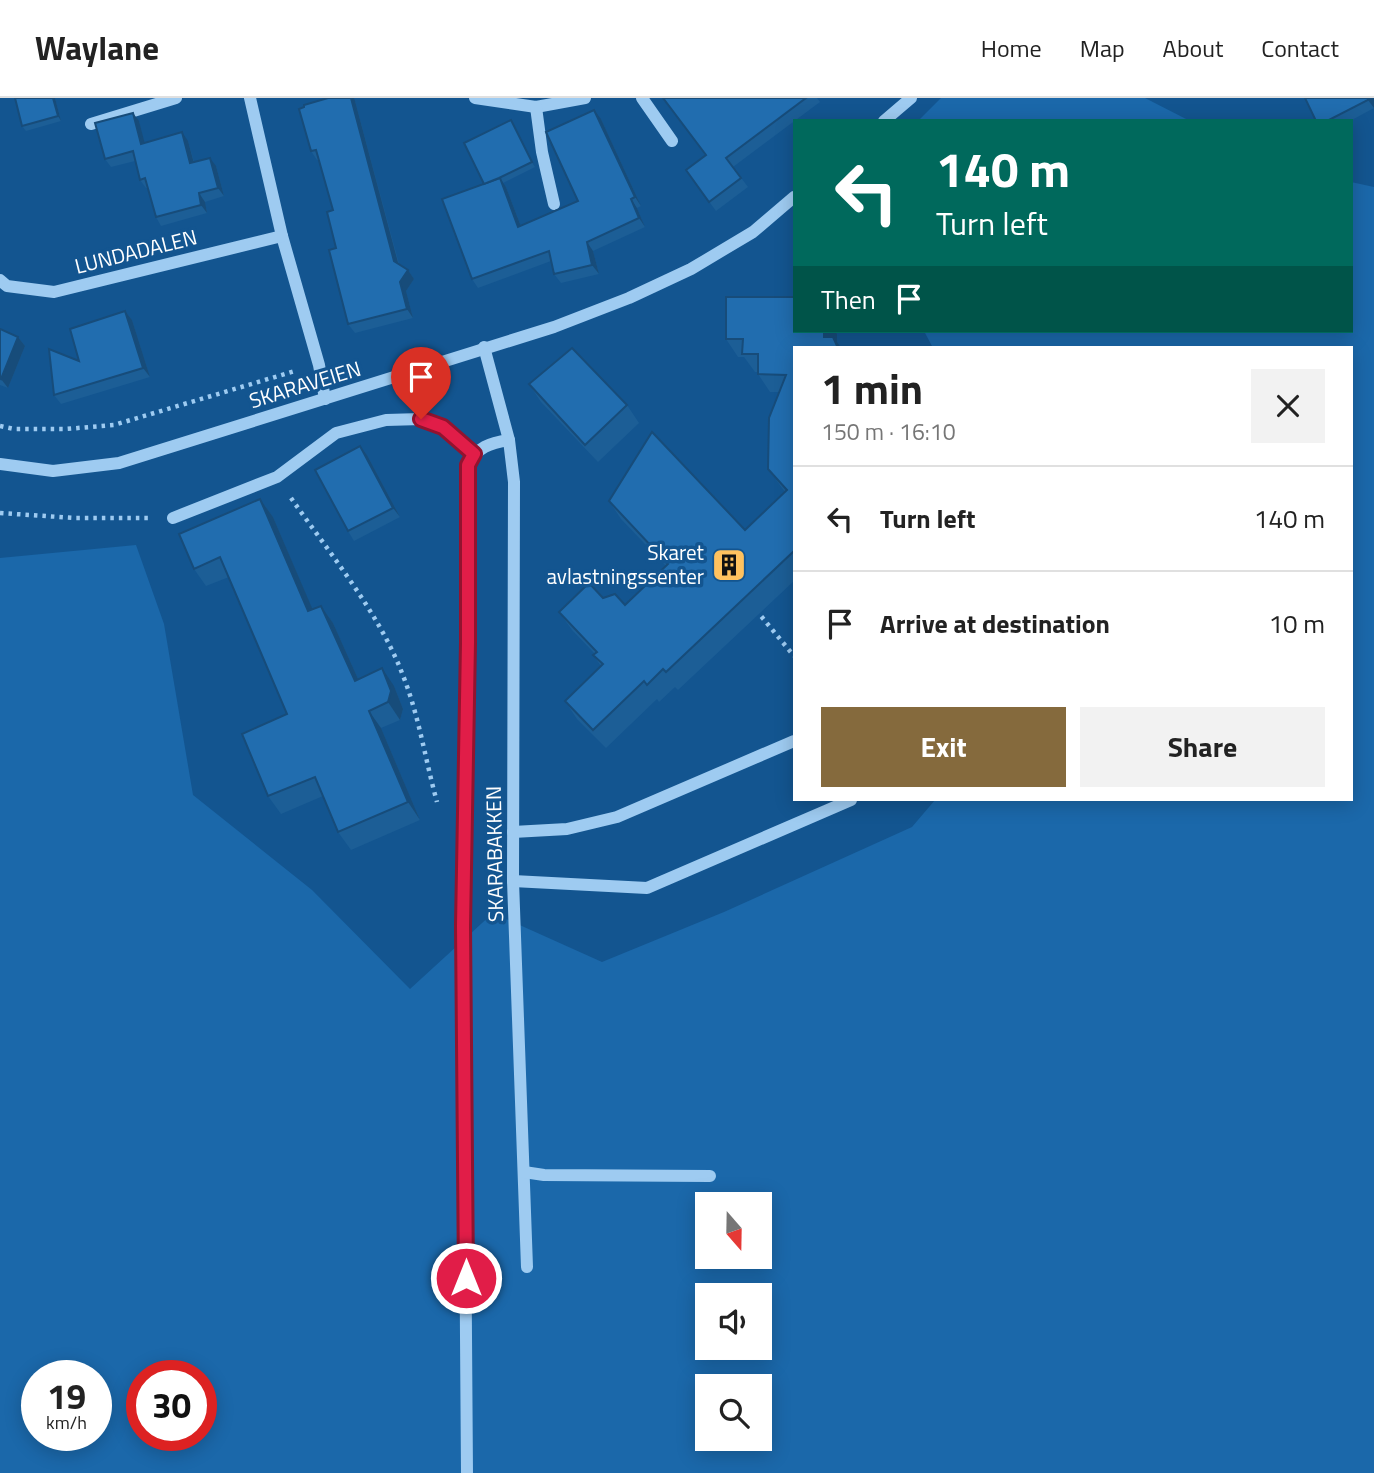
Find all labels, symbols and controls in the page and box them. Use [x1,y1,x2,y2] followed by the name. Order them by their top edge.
[35,23,159,73] text: Waylane
[981,30,1042,66] text: Home
[1080,30,1125,66] text: Map
[1163,30,1223,66] text: About
[1261,30,1339,66] text: Contact
[936,131,1070,206] text: 140 m
[821,147,912,238] icon: left
[936,199,1048,247] text: Turn left
[71,220,200,282] street label: LUNDADALEN
[821,280,876,319] text: Then
[890,280,928,318] icon: arrive
[391,347,451,419] pin
[245,352,365,416] street label: SKARAVEIEN
[821,356,923,420] text: 1 min
[402,358,440,396] icon: arrive
[1251,369,1325,443] button: close
[821,414,956,449] text: 150 m · 16:10
[880,499,975,538] text: Turn left
[1254,499,1325,538] text: 140 m
[821,500,859,538] icon: left
[546,536,705,592] place label: Skaret avlastningssenter
[710,546,748,584] building icon: Skaret avlastningssenter
[880,604,1110,643] text: Arrive at destination
[1268,604,1325,643] text: 10 m
[821,605,859,643] icon: arrive
[821,707,1066,787] button: Exit
[1080,707,1325,787] button: Share
[477,786,511,922] street label: SKARABAKKEN
[695,1192,772,1269] north arrow
[695,1192,772,1451] map controls
[429,1241,503,1315] position arrow
[695,1283,772,1360] button: sound
[126,1360,217,1451] speed limit sign: 30
[47,1369,86,1423] text: 19
[695,1374,772,1451] button: search
[46,1409,87,1436] text: km/h

